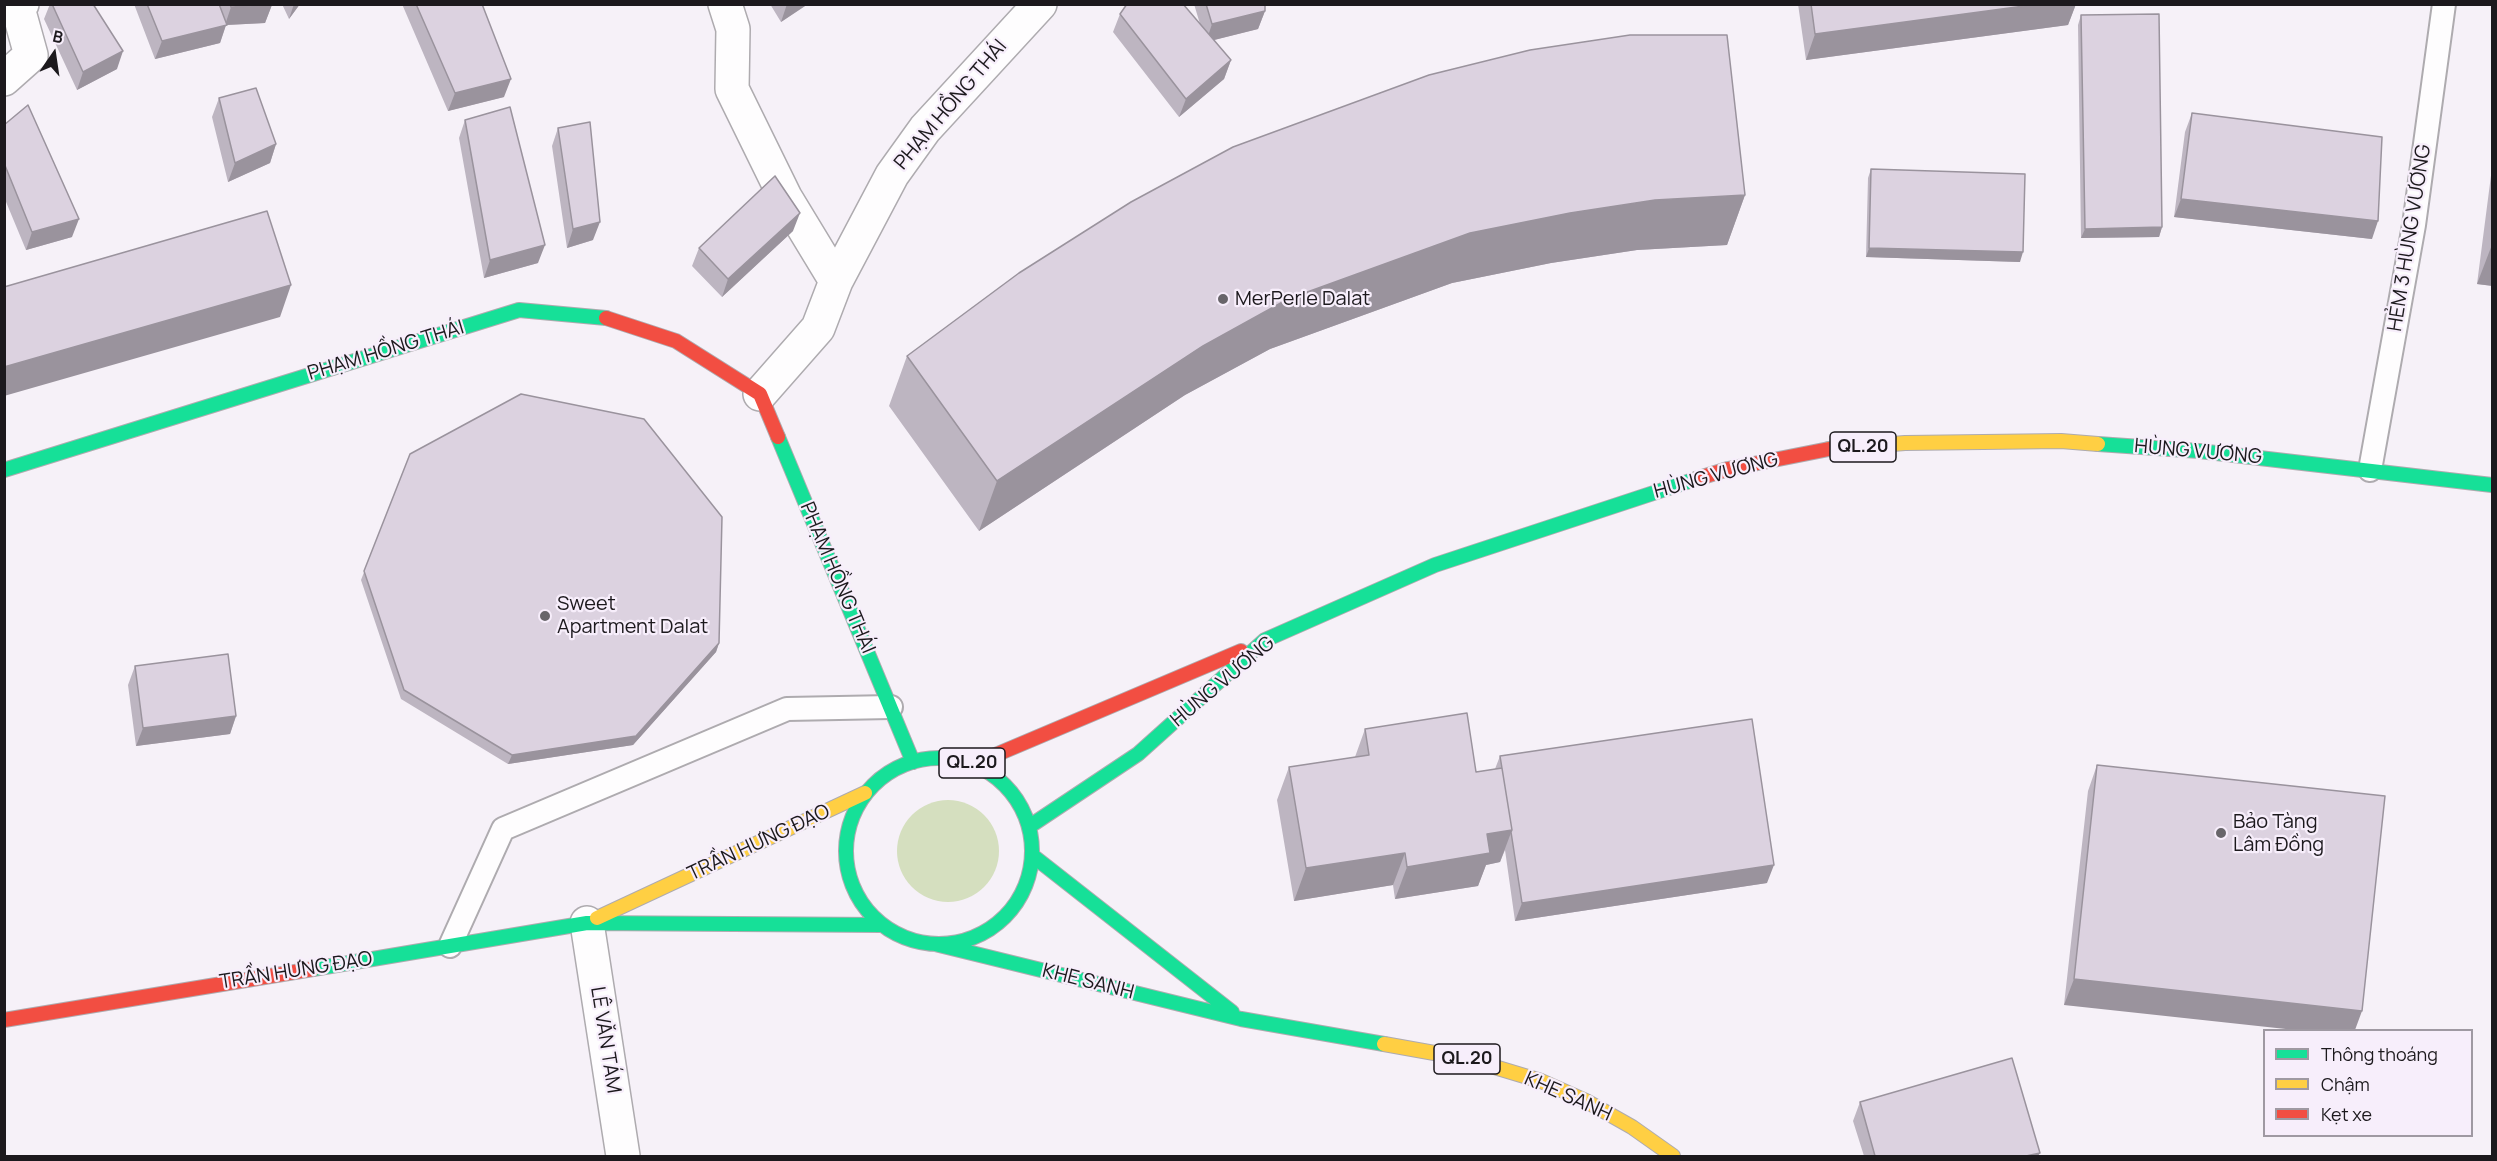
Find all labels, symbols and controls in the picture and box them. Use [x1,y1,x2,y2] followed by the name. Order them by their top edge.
[24,24,84,84] north arrow
[51,25,65,48] text: B
[890,35,1012,175] street label: PHẠM HỒNG THÁI
[2383,143,2437,333] street label: HẺM 3 HÙNG VƯƠNG
[1235,287,1370,311] place label: MerPerle Dalat
[1216,292,1230,306] marker: MerPerle Dalat
[305,316,467,386] street label: PHẠM HỒNG THÁI
[1830,432,1896,462] road number: QL.20
[2133,434,2263,470] street label: HÙNG VƯƠNG
[1651,448,1781,504] street label: HÙNG VƯƠNG
[794,499,880,657] street label: PHẠM HỒNG THÁI
[557,592,708,639] place label: Sweet Apartment Dalat
[538,609,552,623] marker: Sweet Apartment Dalat
[1166,632,1280,732] street label: HÙNG VƯƠNG
[939,748,1005,778] road number: QL.20
[684,800,834,886] street label: TRẦN HƯNG ĐẠO
[2233,810,2324,857] place label: Bảo Tàng Lâm Đồng
[2214,826,2228,840] marker: Bảo Tàng Lâm Đồng
[218,947,374,995] street label: TRẦN HƯNG ĐẠO
[1040,959,1136,1005] street label: KHE SANH
[585,985,625,1095] street label: LÊ VĂN TÁM
[2263,1029,2473,1137] legend
[2321,1042,2438,1066] text: Thông thoáng
[1434,1044,1500,1074] road number: QL.20
[1520,1067,1616,1127] street label: KHE SANH
[2321,1072,2370,1096] text: Chậm
[2321,1102,2372,1126] text: Kẹt xe

